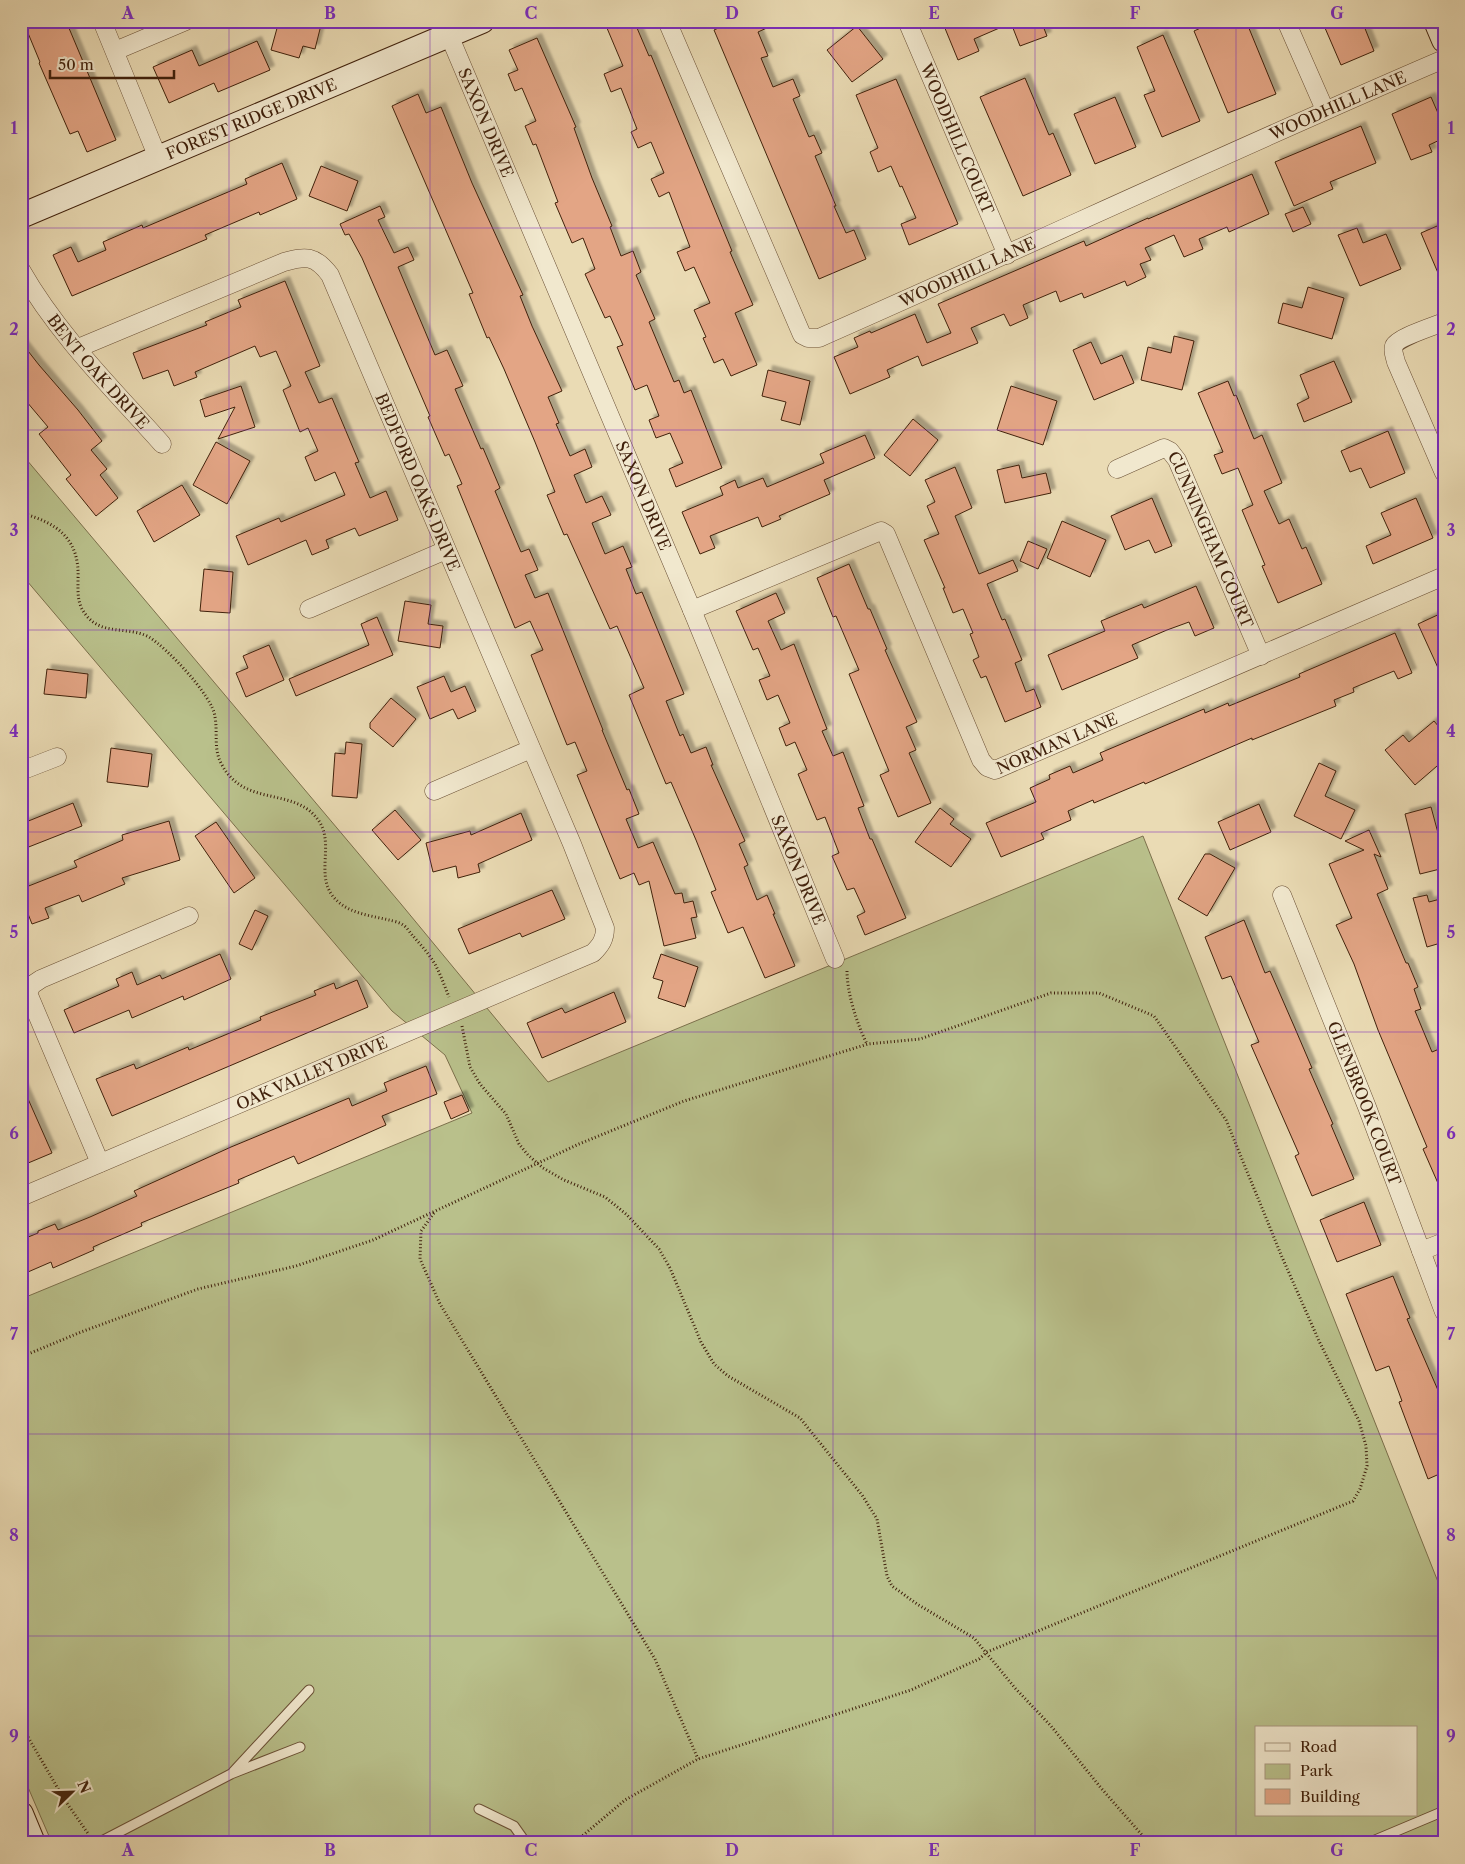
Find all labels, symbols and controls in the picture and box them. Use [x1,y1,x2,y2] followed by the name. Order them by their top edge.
[121,3,135,23] text: A
[324,3,336,23] text: B
[525,3,537,23] text: C
[725,3,739,23] text: D
[928,3,940,23] text: E
[1130,3,1141,23] text: F
[1330,3,1344,23] text: G
[50,48,174,80] scale bar
[58,55,94,74] text: 50 m
[916,59,998,217] street label: WOODHILL COURT
[454,65,518,180] street label: SAXON DRIVE
[1265,67,1409,145] street label: WOODHILL LANE
[163,74,340,164] street label: FOREST RIDGE DRIVE
[10,118,18,138] text: 1
[1447,118,1455,138] text: 1
[895,232,1039,312] street label: WOODHILL LANE
[43,310,154,433] street label: BENT OAK DRIVE
[9,319,19,339] text: 2
[1446,319,1456,339] text: 2
[371,390,465,574] street label: BEDFORD OAKS DRIVE
[612,438,676,553] street label: SAXON DRIVE
[1164,447,1258,631] street label: CUNNINGHAM COURT
[9,520,19,540] text: 3
[1446,520,1456,540] text: 3
[993,708,1121,778] street label: NORMAN LANE
[9,721,19,741] text: 4
[1446,721,1456,741] text: 4
[767,812,830,928] street label: SAXON DRIVE
[10,922,19,942] text: 5
[1447,922,1456,942] text: 5
[1324,1018,1405,1188] street label: GLENBROOK COURT
[233,1032,390,1114] street label: OAK VALLEY DRIVE
[9,1123,19,1143] text: 6
[1446,1123,1456,1143] text: 6
[10,1324,19,1344] text: 7
[1447,1324,1456,1344] text: 7
[9,1525,19,1545] text: 8
[1446,1525,1456,1545] text: 8
[9,1726,19,1746] text: 9
[1255,1726,1418,1816] legend
[1446,1726,1456,1746] text: 9
[1300,1737,1337,1756] text: Road
[1300,1761,1334,1780] text: Park
[48,1766,98,1816] north arrow
[73,1778,95,1796] text: N
[1300,1787,1360,1806] text: Building
[121,1840,135,1860] text: A
[324,1840,336,1860] text: B
[525,1840,537,1860] text: C
[725,1840,739,1860] text: D
[928,1840,940,1860] text: E
[1130,1840,1141,1860] text: F
[1330,1840,1344,1860] text: G

